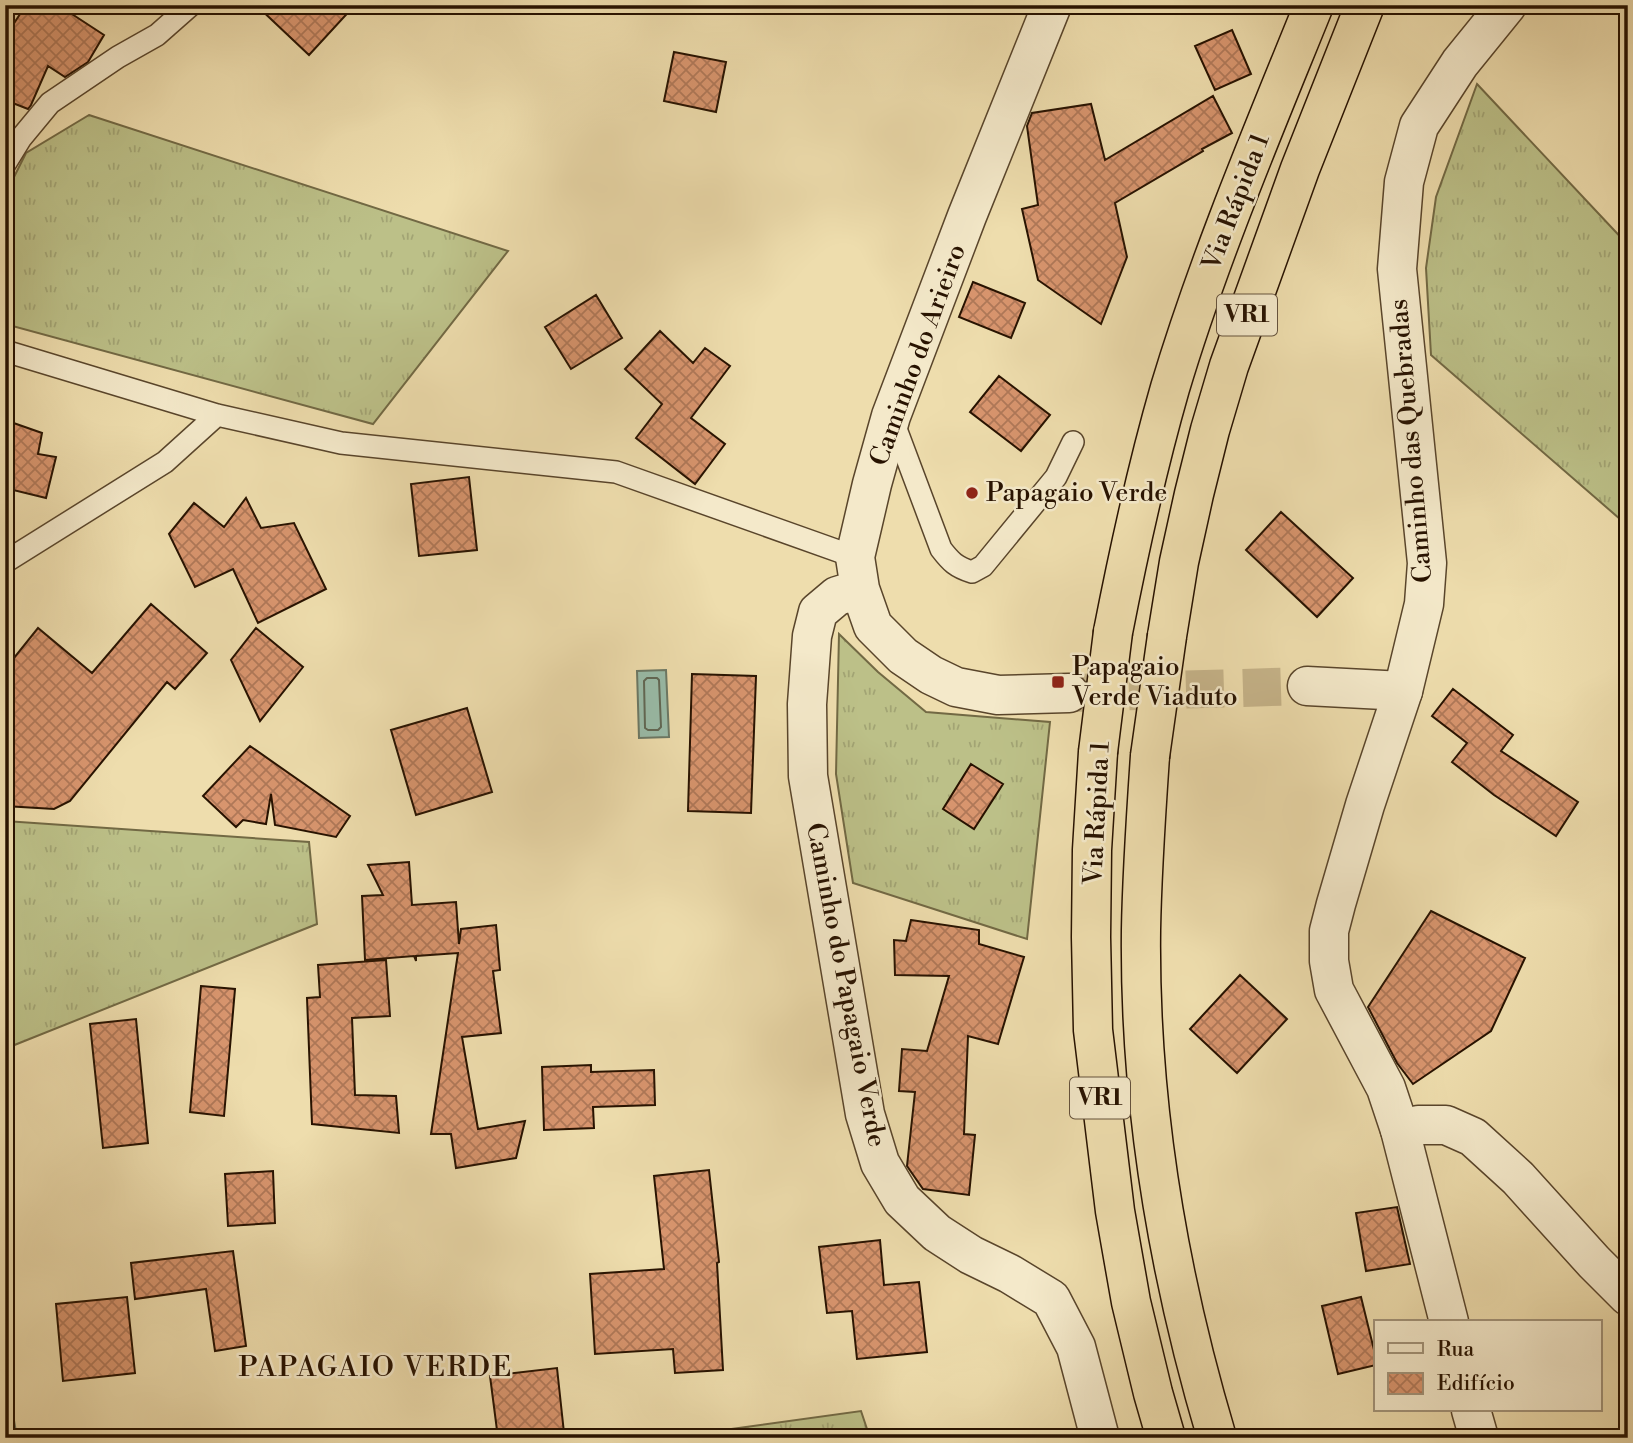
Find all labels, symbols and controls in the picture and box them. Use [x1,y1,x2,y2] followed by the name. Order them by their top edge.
[1195,129,1277,276] street label: Via Rápida 1
[863,240,973,470] street label: Caminho do Arieiro
[1217,294,1277,336] road number: VR1
[1383,298,1439,584] street label: Caminho das Quebradas
[986,477,1167,509] place label: Papagaio Verde
[964,485,980,501] marker: Papagaio Verde
[1071,651,1238,713] place label: Papagaio Verde Viaduto
[1050,674,1066,690] marker: Papagaio Verde Viaduto
[1077,740,1117,887] street label: Via Rápida 1
[799,820,893,1150] street label: Caminho do Papagaio Verde
[1070,1078,1130,1118] road number: VR1
[1374,1320,1602,1412] legend
[1437,1337,1474,1363] text: Rua
[239,1350,513,1385] district label: PAPAGAIO VERDE
[1437,1371,1515,1397] text: Edifício

